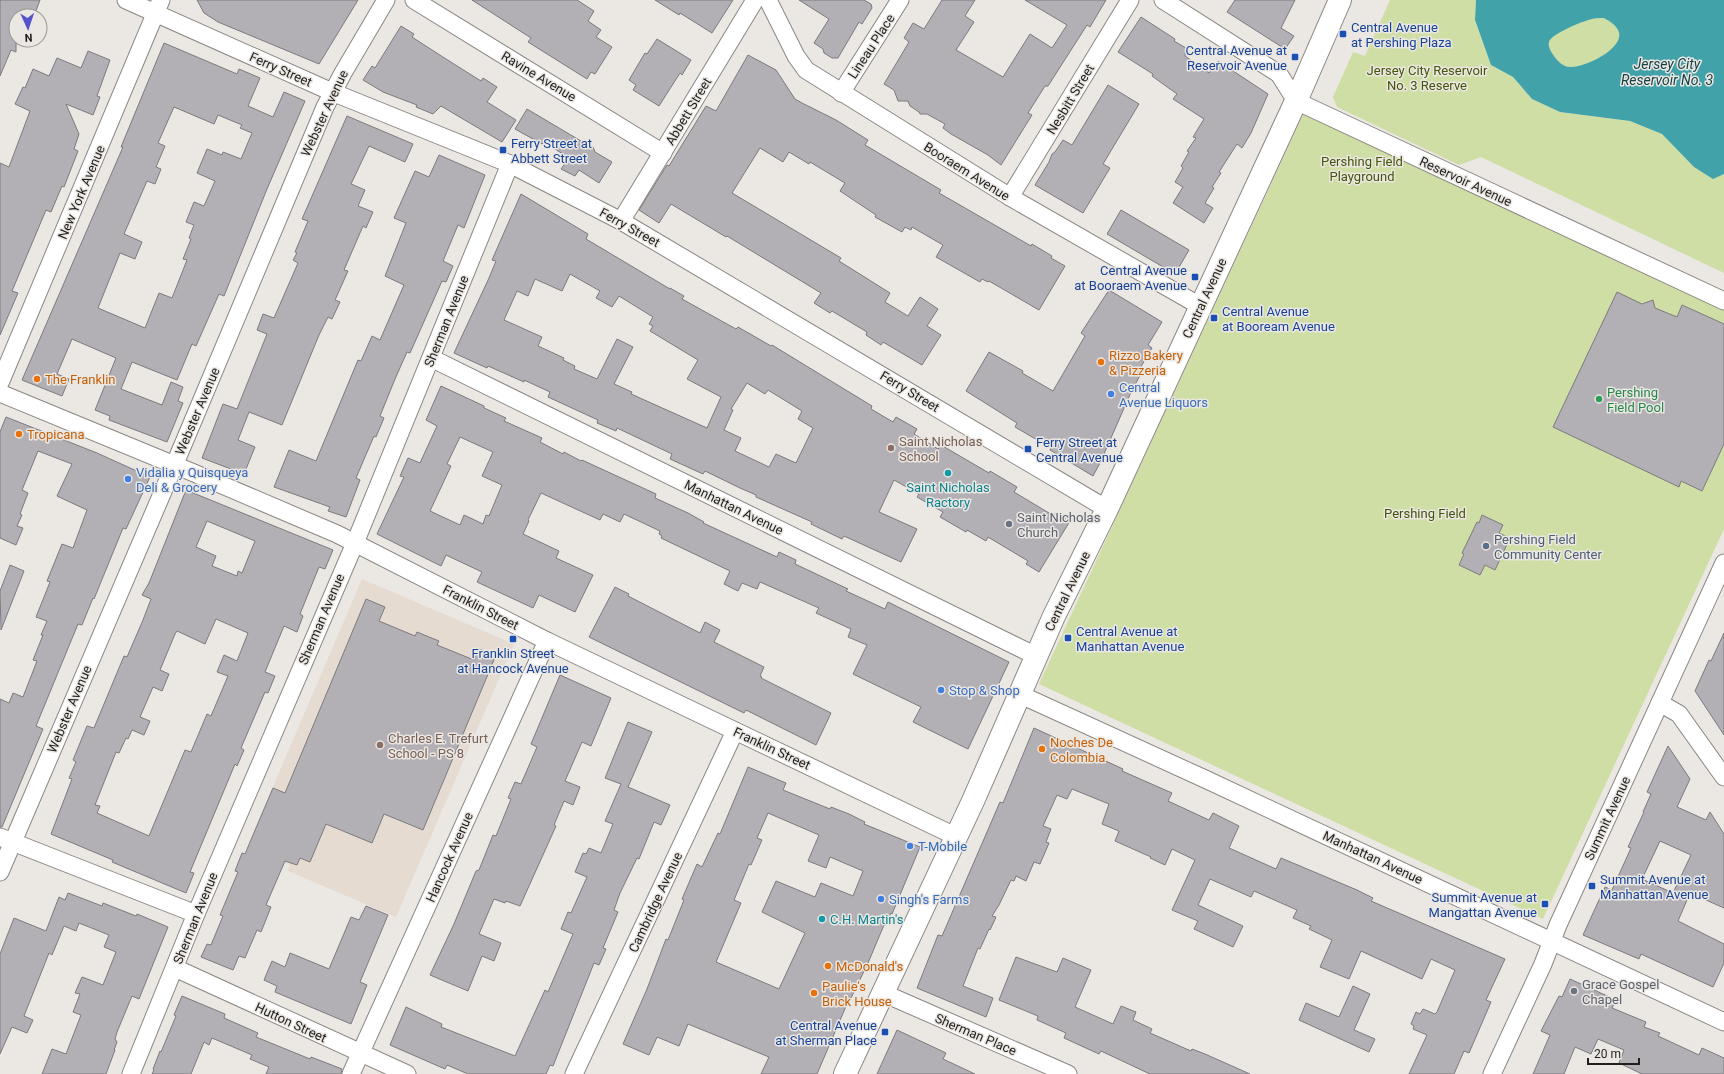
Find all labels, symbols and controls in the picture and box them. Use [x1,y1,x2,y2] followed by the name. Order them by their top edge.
[8,8,48,48] north arrow
[845,11,898,81] street label: Lineau Place
[1351,20,1452,50] place label: Central Avenue at Pershing Plaza
[1338,29,1348,39] marker: Central Avenue at Pershing Plaza
[24,31,33,44] text: N
[1186,43,1287,73] place label: Central Avenue at Reservoir Avenue
[499,48,579,105] street label: Ravine Avenue
[247,49,314,90] street label: Ferry Street
[1290,52,1300,62] marker: Central Avenue at Reservoir Avenue
[1621,56,1713,88] water label: Jersey City Reservoir No. 3
[1044,61,1097,137] street label: Nesbitt Street
[1367,63,1488,93] park label: Jersey City Reservoir No. 3 Reserve
[298,68,351,159] street label: Webster Avenue
[662,75,714,148] street label: Abbett Street
[511,136,592,166] place label: Ferry Street at Abbett Street
[921,139,1012,204] street label: Booraem Avenue
[55,143,108,241] street label: New York Avenue
[498,145,508,155] marker: Ferry Street at Abbett Street
[1321,154,1403,184] park label: Pershing Field Playground
[1417,154,1514,209] street label: Reservoir Avenue
[597,205,662,250] street label: Ferry Street
[1179,256,1230,341] street label: Central Avenue
[1074,263,1187,293] place label: Central Avenue at Booraem Avenue
[1190,272,1200,282] marker: Central Avenue at Booraem Avenue
[421,273,472,369] street label: Sherman Avenue
[1222,304,1335,334] place label: Central Avenue at Booream Avenue
[1209,313,1219,323] marker: Central Avenue at Booream Avenue
[1109,348,1183,378] place label: Rizzo Bakery & Pizzeria
[1096,357,1106,367] marker: Rizzo Bakery & Pizzeria
[172,365,223,457] street label: Webster Avenue
[877,368,942,415] street label: Ferry Street
[45,372,116,387] place label: The Franklin
[32,374,42,384] marker: The Franklin
[1119,380,1208,410] place label: Central Avenue Liquors
[1607,385,1664,415] place label: Pershing Field Pool
[1106,389,1116,399] marker: Central Avenue Liquors
[1594,394,1604,404] marker: Pershing Field Pool
[27,427,85,442] place label: Tropicana
[14,429,24,439] marker: Tropicana
[899,434,983,464] place label: Saint Nicholas School
[1036,435,1123,465] place label: Ferry Street at Central Avenue
[886,443,896,453] marker: Saint Nicholas School
[1023,444,1033,454] marker: Ferry Street at Central Avenue
[136,465,248,495] place label: Vidalia y Quisqueya Deli & Grocery
[943,468,953,478] marker: Saint Nicholas Ractory
[123,474,133,484] marker: Vidalia y Quisqueya Deli & Grocery
[682,477,786,538] street label: Manhattan Avenue
[906,480,990,510] place label: Saint Nicholas Ractory
[1384,506,1466,521] park label: Pershing Field
[1017,510,1101,540] place label: Saint Nicholas Church
[1004,519,1014,529] marker: Saint Nicholas Church
[1494,532,1602,562] place label: Pershing Field Community Center
[1481,541,1491,551] marker: Pershing Field Community Center
[1042,549,1093,634] street label: Central Avenue
[295,571,347,667] street label: Sherman Avenue
[440,582,521,633] street label: Franklin Street
[1076,624,1184,654] place label: Central Avenue at Manhattan Avenue
[1063,633,1073,643] marker: Central Avenue at Manhattan Avenue
[508,634,518,644] marker: Franklin Street at Hancock Avenue
[457,646,569,676] place label: Franklin Street at Hancock Avenue
[44,663,95,755] street label: Webster Avenue
[949,683,1020,698] place label: Stop & Shop
[936,685,946,695] marker: Stop & Shop
[731,724,813,773] street label: Franklin Street
[388,731,488,761] place label: Charles E. Trefurt School - PS 8
[1050,735,1113,765] place label: Noches De Colombia
[375,740,385,750] marker: Charles E. Trefurt School - PS 8
[1037,744,1047,754] marker: Noches De Colombia
[1581,774,1633,863] street label: Summit Avenue
[423,810,476,905] street label: Hancock Avenue
[1321,828,1425,887] street label: Manhattan Avenue
[918,839,967,854] place label: T-Mobile
[905,841,915,851] marker: T-Mobile
[626,850,685,955] street label: Cambridge Avenue
[170,870,221,966] street label: Sherman Avenue
[1600,872,1708,902] place label: Summit Avenue at Manhattan Avenue
[1587,881,1597,891] marker: Summit Avenue at Manhattan Avenue
[1429,890,1537,920] place label: Summit Avenue at Mangattan Avenue
[889,892,969,907] place label: Singh's Farms
[876,894,886,904] marker: Singh's Farms
[1540,899,1550,909] marker: Summit Avenue at Mangattan Avenue
[830,912,904,927] place label: C.H. Martin's
[817,914,827,924] marker: C.H. Martin's
[836,959,904,974] place label: McDonald's
[823,961,833,971] marker: McDonald's
[1582,977,1659,1007] place label: Grace Gospel Chapel
[822,979,892,1009] place label: Paulie's Brick House
[1569,986,1579,996] marker: Grace Gospel Chapel
[809,988,819,998] marker: Paulie's Brick House
[253,999,329,1046] street label: Hutton Street
[933,1011,1019,1058] street label: Sherman Place
[775,1018,877,1048] place label: Central Avenue at Sherman Place
[880,1027,890,1037] marker: Central Avenue at Sherman Place
[1588,1040,1639,1066] scale bar
[1594,1047,1621,1061] text: 20 m

